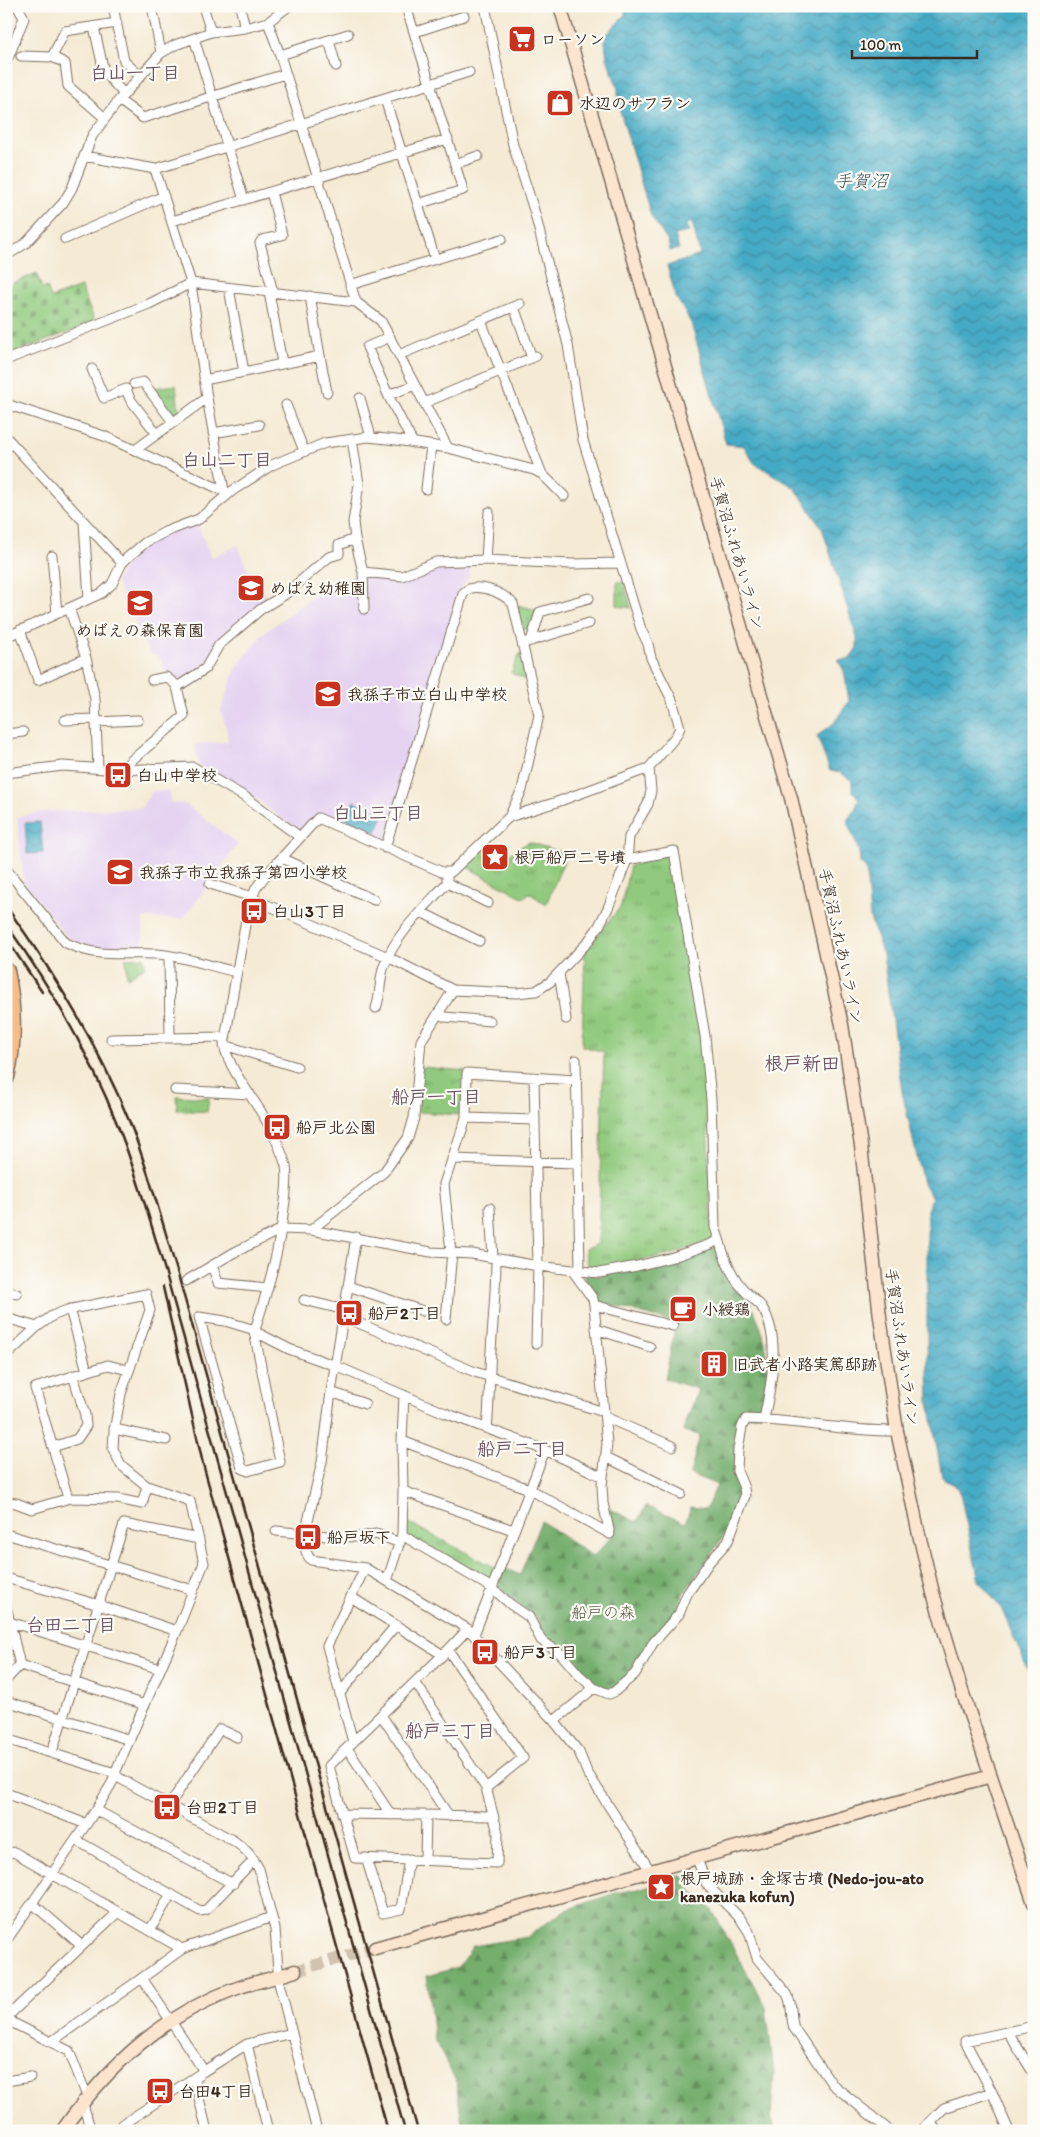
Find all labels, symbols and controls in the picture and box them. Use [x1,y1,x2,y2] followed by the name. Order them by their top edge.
[507,24,537,54] supermarket icon: ローソン
[852,28,978,60] scale bar
[541,30,605,49] place label: ローソン
[860,36,902,54] text: 100 m
[90,62,180,84] district label: 白山一丁目
[545,88,575,118] shop icon: 水辺のサフラン
[579,94,691,113] place label: 水辺のサフラン
[834,170,890,192] water label: 手賀沼
[182,449,272,471] district label: 白山二丁目
[706,474,768,632] street label: 手賀沼ふれあいライン
[236,573,266,603] school or university icon: めばえ幼稚園
[270,579,366,598] place label: めばえ幼稚園
[125,588,155,618] school or university icon: めばえの森保育園
[76,621,204,640] place label: めばえの森保育園
[313,679,343,709] school or university icon: 我孫子市立白山中学校
[347,685,507,704] place label: 我孫子市立白山中学校
[103,760,133,790] bus stop icon: 白山中学校
[137,766,217,785] place label: 白山中学校
[333,802,423,824] district label: 白山三丁目
[480,842,510,872] place icon: 根戸船戸二号墳
[514,848,626,867] place label: 根戸船戸二号墳
[105,857,135,887] school or university icon: 我孫子市立我孫子第四小学校
[139,863,347,882] place label: 我孫子市立我孫子第四小学校
[815,866,867,1026] street label: 手賀沼ふれあいライン
[239,896,269,926] bus stop icon: 白山3丁目
[273,902,346,921] place label: 白山3丁目
[764,1052,840,1075] district label: 根戸新田
[391,1086,481,1108] district label: 船戸一丁目
[262,1112,292,1142] bus stop icon: 船戸北公園
[296,1118,376,1137] place label: 船戸北公園
[882,1267,922,1427] street label: 手賀沼ふれあいライン
[668,1294,698,1324] cafe icon: 小綬鶏
[334,1298,364,1328] bus stop icon: 船戸2丁目
[702,1300,750,1319] place label: 小綬鶏
[368,1304,440,1323] place label: 船戸2丁目
[699,1349,729,1379] building icon: 旧武者小路実篤邸跡
[733,1355,877,1374] place label: 旧武者小路実篤邸跡
[477,1438,567,1460] district label: 船戸二丁目
[293,1522,323,1552] bus stop icon: 船戸坂下
[327,1528,391,1547] place label: 船戸坂下
[571,1603,635,1622] park label: 船戸の森
[26,1614,116,1636] district label: 台田二丁目
[470,1637,500,1667] bus stop icon: 船戸3丁目
[504,1643,577,1662] place label: 船戸3丁目
[405,1720,495,1742] district label: 船戸三丁目
[152,1792,182,1822] bus stop icon: 台田2丁目
[186,1798,258,1817] place label: 台田2丁目
[680,1869,924,1907] place label: 根戸城跡・金塚古墳 (Nedo-jou-ato kanezuka kofun)
[646,1872,676,1902] place icon: 根戸城跡・金塚古墳 (Nedo-jou-ato kanezuka kofun)
[145,2076,175,2106] bus stop icon: 台田4丁目
[179,2082,253,2101] place label: 台田4丁目

